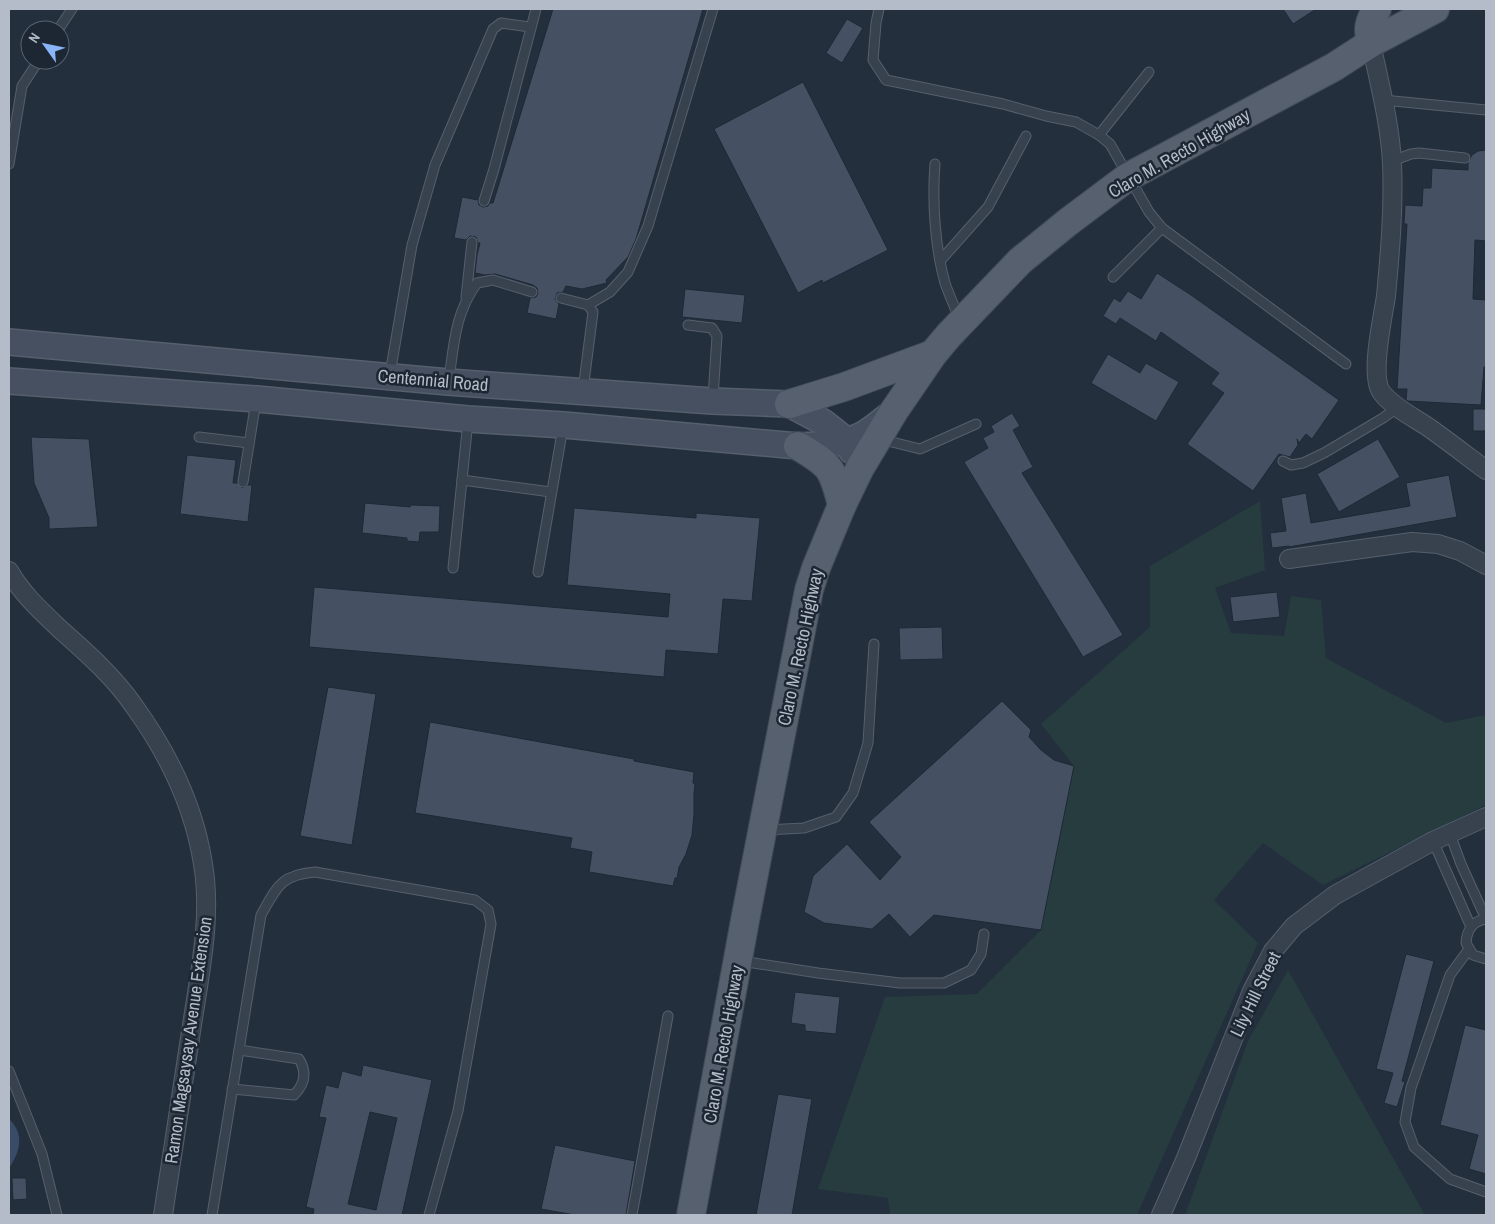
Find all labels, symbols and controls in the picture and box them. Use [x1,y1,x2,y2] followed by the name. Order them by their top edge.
[20,20,70,70] north arrow
[24,30,44,46] text: N
[1103,102,1255,204] street label: Claro M. Recto Highway
[377,363,489,397] street label: Centennial Road
[771,566,829,728] street label: Claro M. Recto Highway
[158,915,218,1165] street label: Ramon Magsaysay Avenue Extension
[1224,947,1286,1041] street label: Lily Hill Street
[697,962,749,1125] street label: Claro M. Recto Highway

